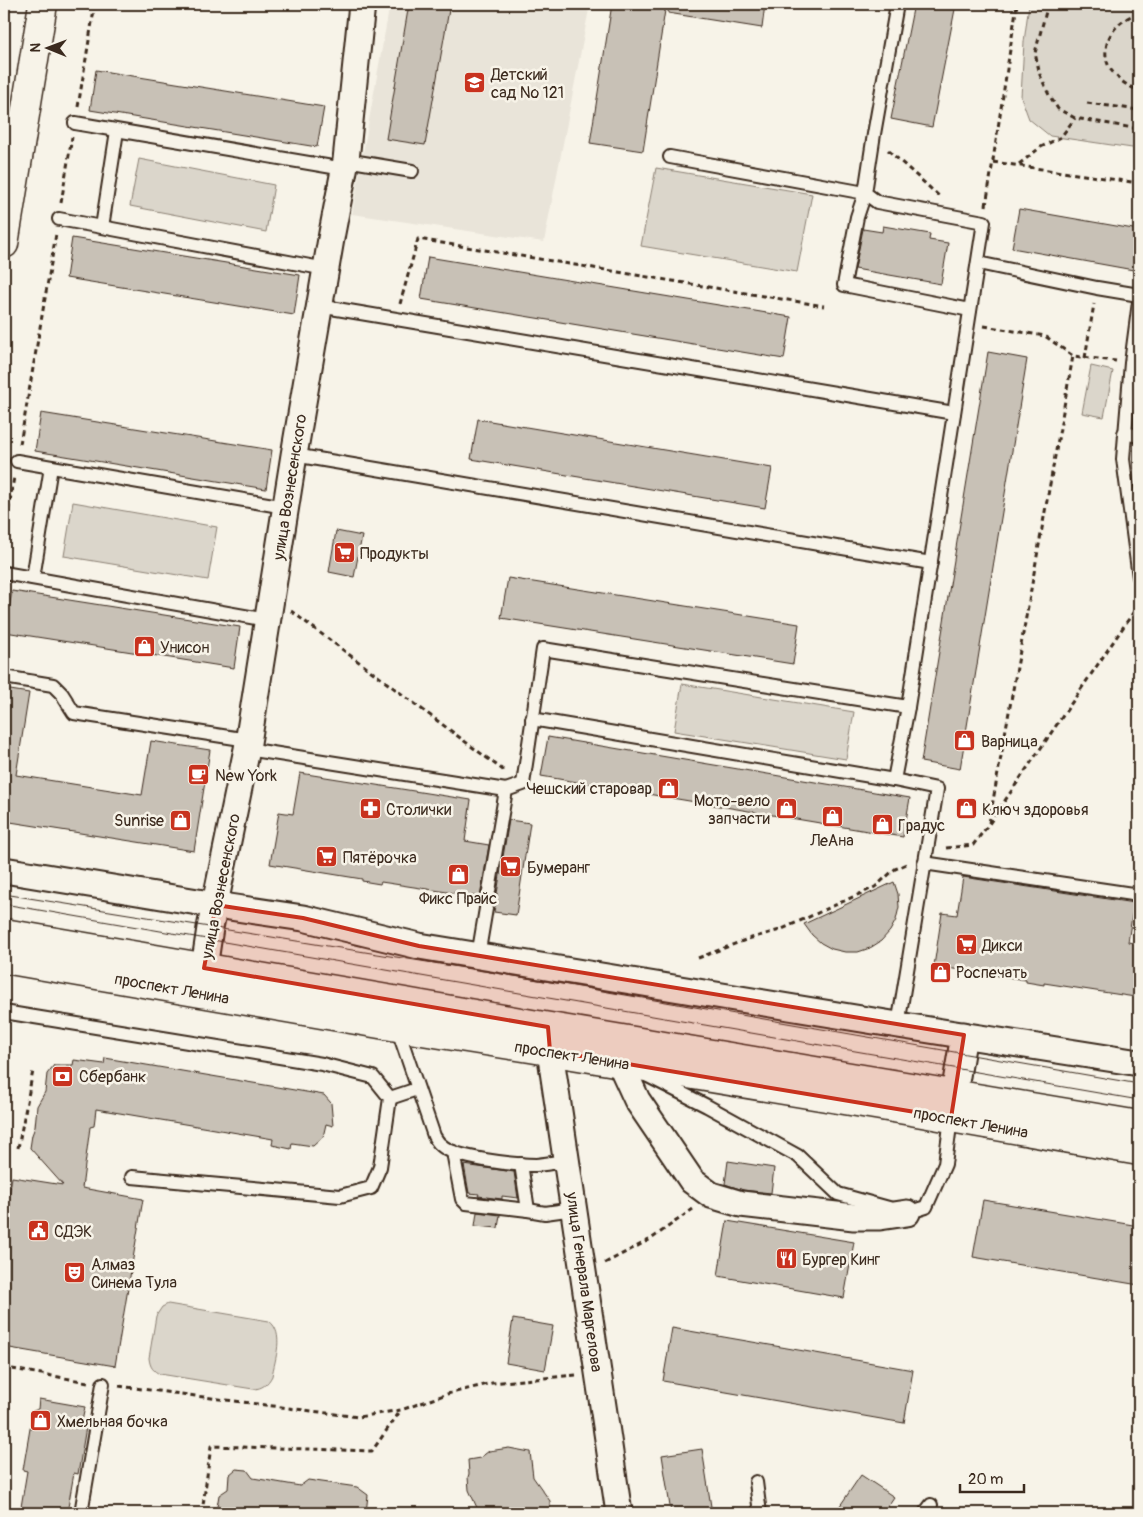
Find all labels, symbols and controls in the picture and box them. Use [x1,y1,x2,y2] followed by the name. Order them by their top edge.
[22,22,72,72] north arrow
[27,43,44,53] text: N
[490,65,564,103] place label: Детский сад № 121
[463,71,487,95] school or university icon: Детский сад № 121
[268,412,311,563] street label: улица Вознесенского
[332,541,356,565] supermarket icon: Продукты
[360,544,429,564] place label: Продукты
[132,635,156,659] shop icon: Унисон
[160,638,209,658] place label: Унисон
[953,729,977,753] shop icon: Варница
[981,732,1038,752] place label: Варница
[187,763,211,787] cafe icon: New York
[215,766,277,786] place label: New York
[656,776,680,800] shop icon: Чешский старовар
[526,779,652,799] place label: Чешский старовар
[694,791,770,829] place label: Мото-вело запчасти
[358,797,382,821] pharmacy icon: Столички
[774,797,798,821] shop icon: Мото-вело запчасти
[954,797,978,821] shop icon: Ключ здоровья
[386,800,451,820] place label: Столички
[982,800,1088,820] place label: Ключ здоровья
[820,804,844,828] shop icon: ЛеАна
[168,808,192,832] shop icon: Sunrise
[114,811,164,831] place label: Sunrise
[197,811,245,962] street label: улица Вознесенского
[870,813,894,837] shop icon: Градус
[898,816,945,836] place label: Градус
[809,831,854,851] place label: ЛеАна
[315,845,339,869] supermarket icon: Пятёрочка
[343,848,417,868] place label: Пятёрочка
[499,855,523,879] supermarket icon: Бумеранг
[527,858,591,878] place label: Бумеранг
[446,862,470,886] shop icon: Фикс Прайс
[419,889,497,909] place label: Фикс Прайс
[954,933,978,957] supermarket icon: Дикси
[981,936,1022,956] place label: Дикси
[928,960,952,984] shop icon: Роспечать
[956,963,1028,983] place label: Роспечать
[113,969,231,1009] street label: проспект Ленина
[513,1037,631,1075] street label: проспект Ленина
[51,1064,75,1088] bank icon: Сбербанк
[79,1067,146,1087] place label: Сбербанк
[912,1103,1030,1143] street label: проспект Ленина
[561,1190,607,1373] street label: улица Генерала Маргелова
[26,1219,50,1243] public building icon: СДЭК
[54,1222,92,1242] place label: СДЭК
[774,1247,798,1271] restaurant icon: Бургер Кинг
[802,1250,881,1270] place label: Бургер Кинг
[91,1255,177,1293] place label: Алмаз Синема Тула
[63,1261,87,1285] theatre icon: Алмаз Синема Тула
[29,1409,53,1433] shop icon: Хмельная бочка
[57,1412,168,1432] place label: Хмельная бочка
[960,1462,1024,1494] scale bar
[968,1470,1003,1489] text: 20 m

